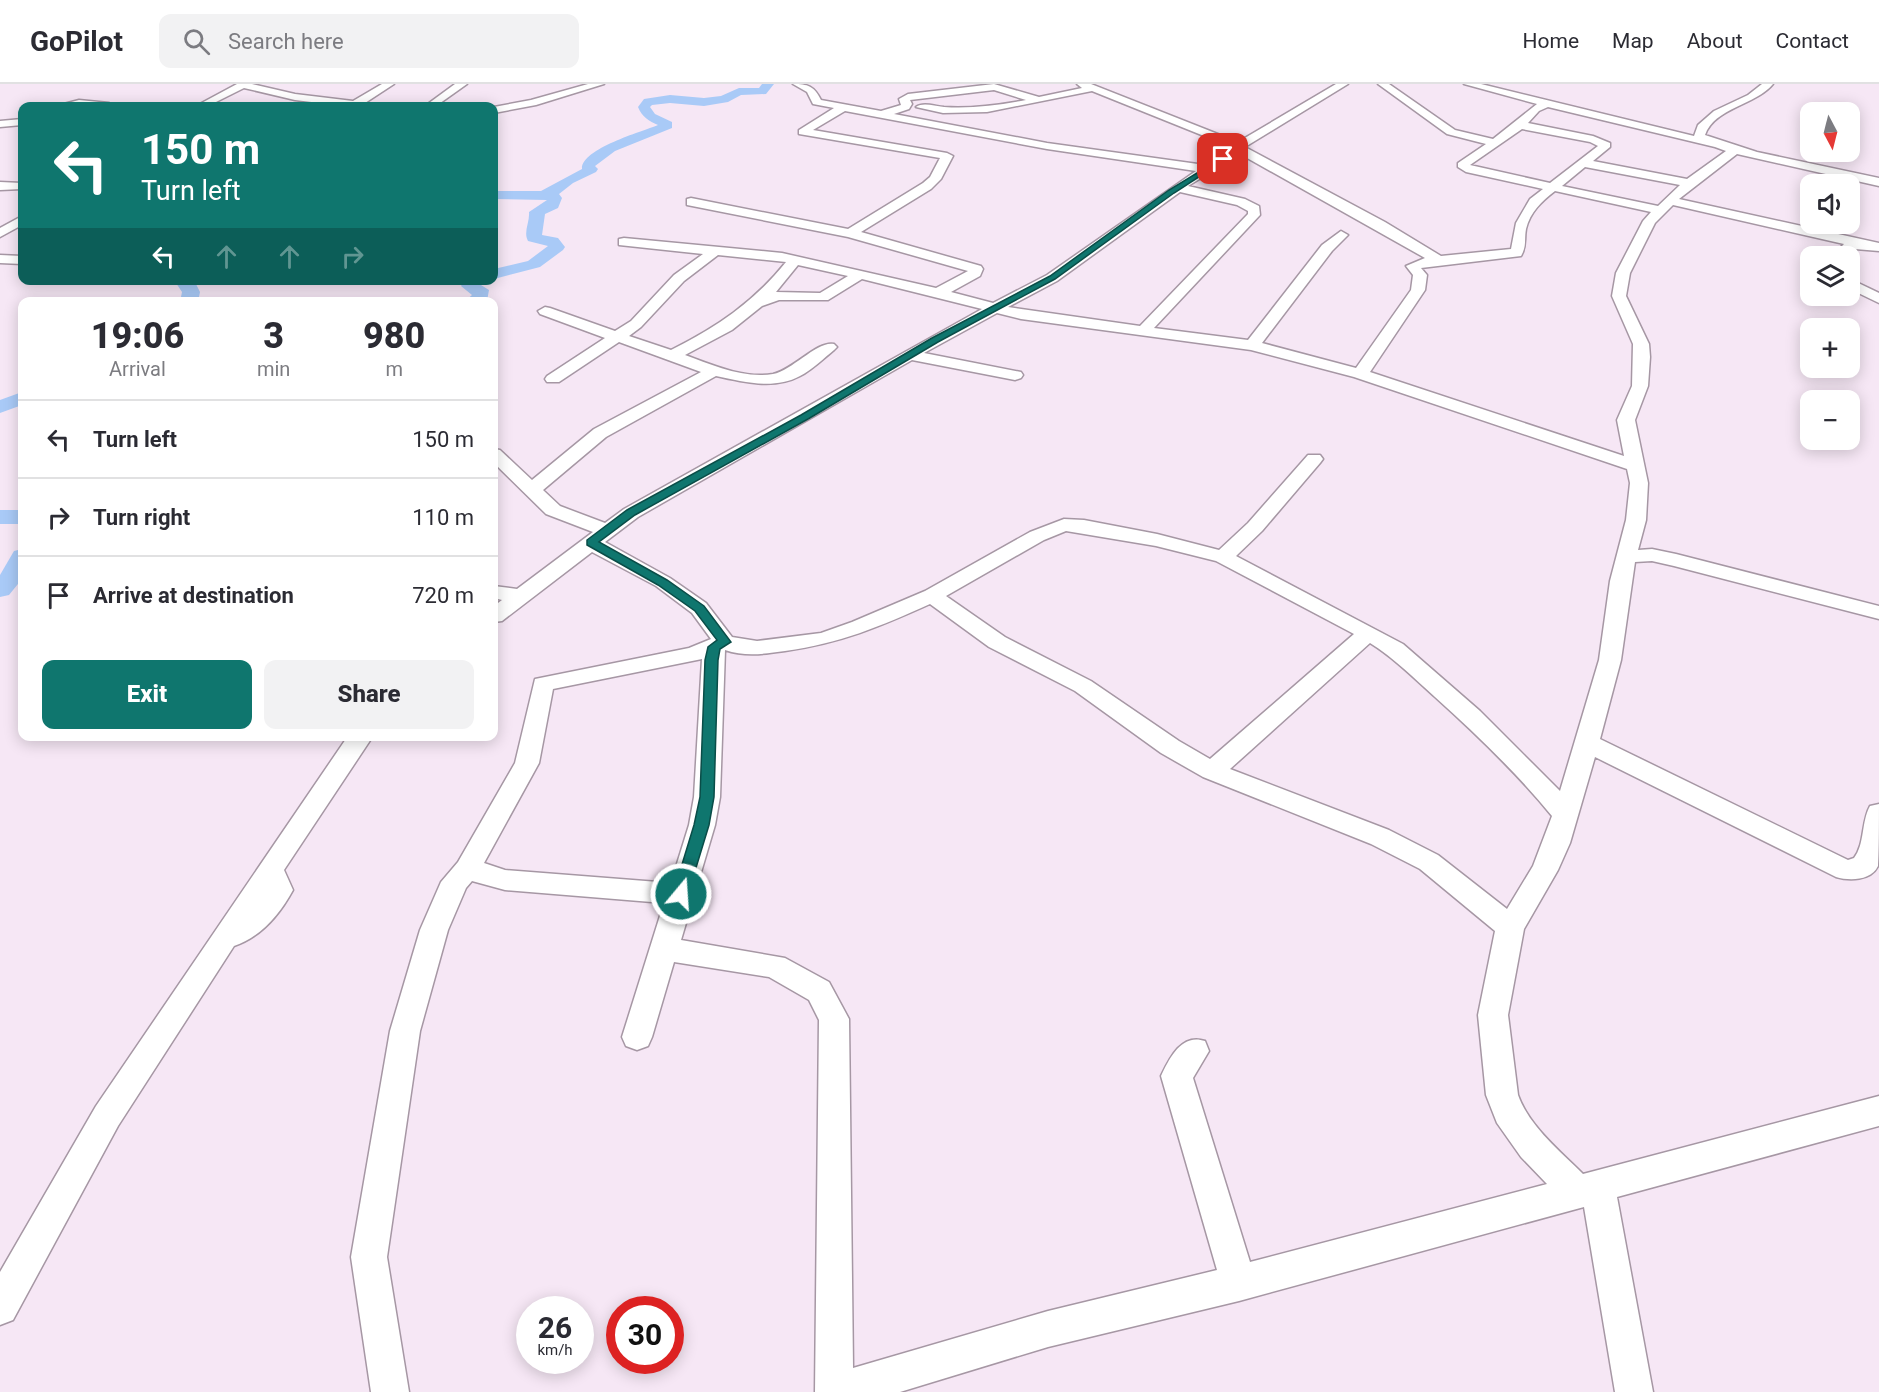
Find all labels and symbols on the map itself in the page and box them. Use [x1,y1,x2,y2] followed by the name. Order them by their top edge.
[1800,102,1860,162] north arrow
[1197,133,1248,184] pin
[649,862,713,926] position arrow
[606,1296,684,1374] speed limit sign: 30

